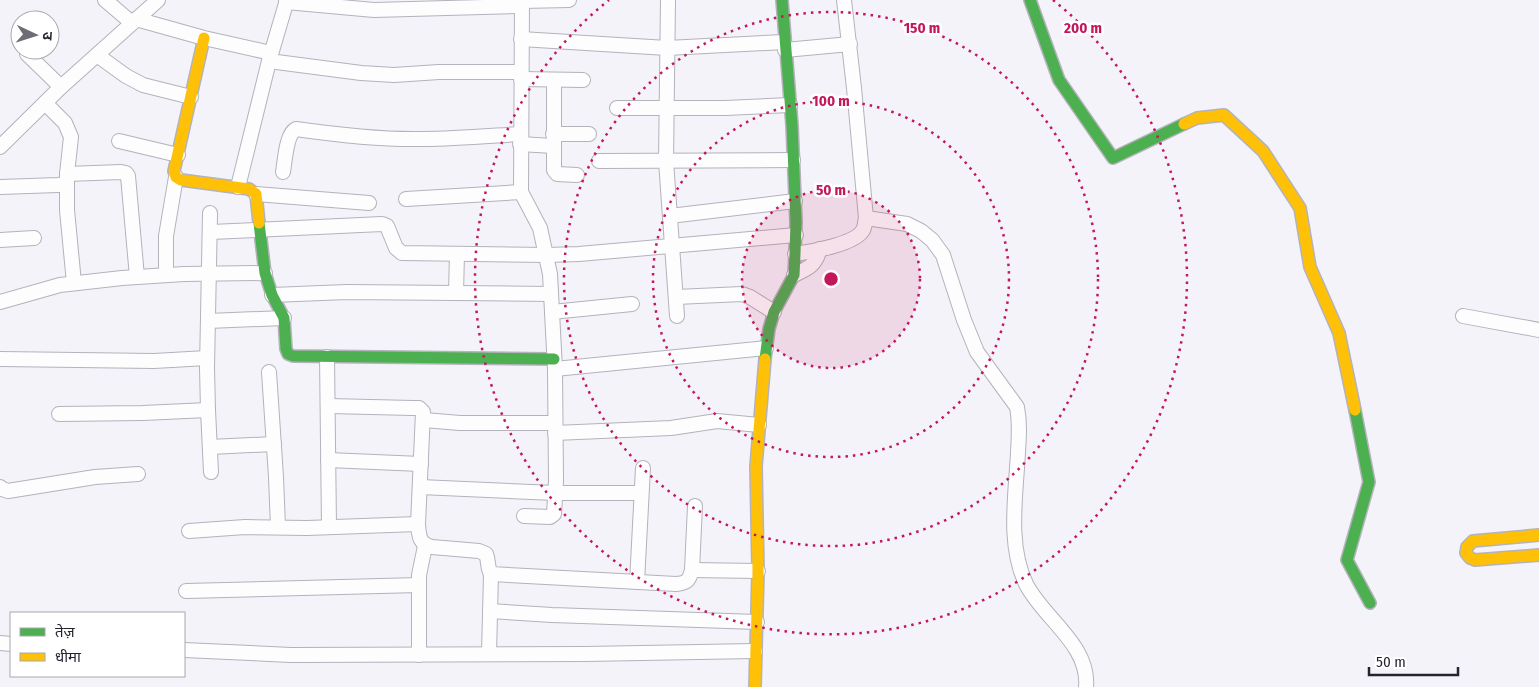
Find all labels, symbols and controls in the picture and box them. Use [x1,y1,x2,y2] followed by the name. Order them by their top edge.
[10,10,60,60] north arrow
[904,19,940,37] text: 150 m
[1063,19,1102,37] text: 200 m
[39,31,56,41] text: उ
[812,92,850,110] text: 100 m
[816,181,846,199] text: 50 m
[822,270,840,288] centre of rings
[10,612,185,677] legend
[55,623,76,641] text: तेज़
[1369,644,1458,676] scale bar
[55,648,82,666] text: धीमा
[1376,653,1406,671] text: 50 m

